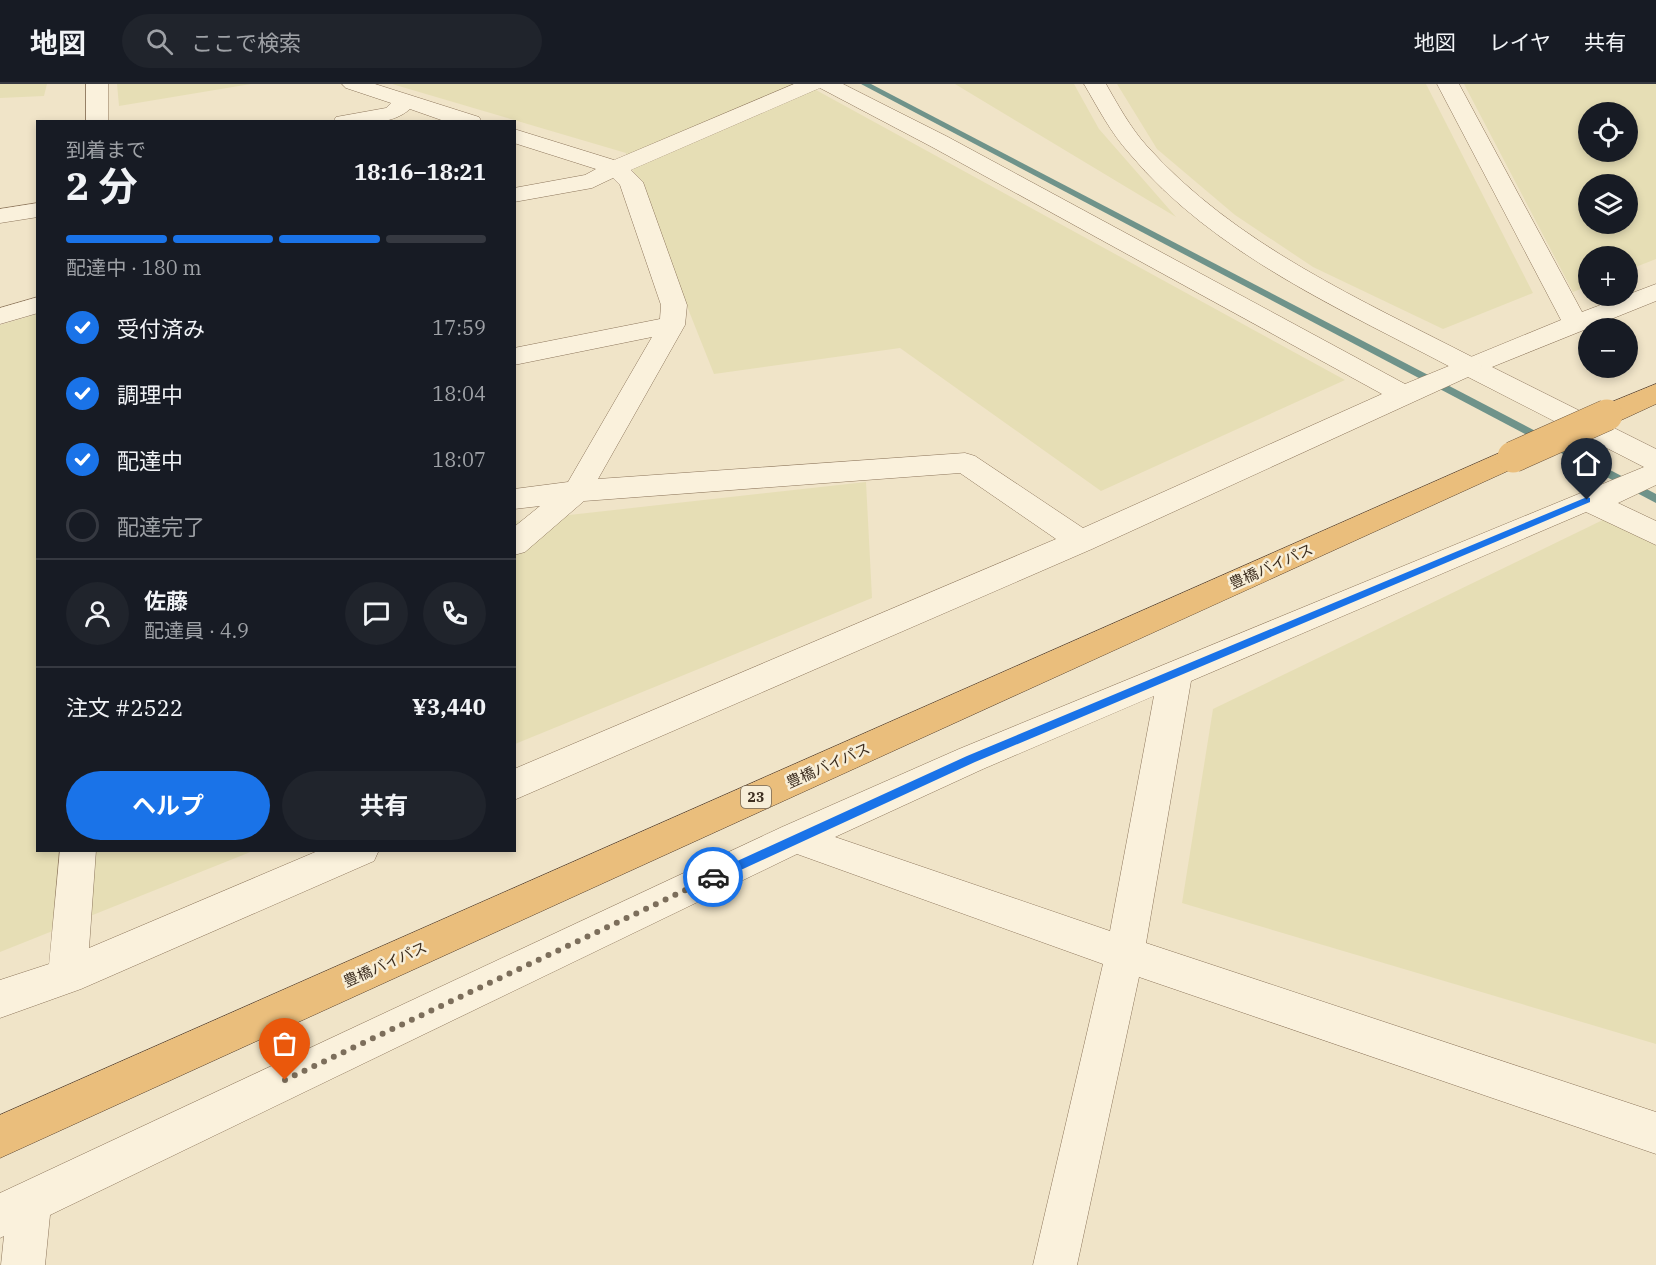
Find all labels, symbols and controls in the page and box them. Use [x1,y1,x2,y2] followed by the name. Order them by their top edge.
[122,14,542,68] search box
[30,24,86,61] text: 地図
[143,25,176,58] icon: search
[191,28,301,57] text: ここで検索
[1414,28,1456,56] text: 地図
[1489,28,1551,56] text: レイヤ
[1584,28,1626,56] text: 共有
[1578,102,1638,378] map controls
[1578,102,1638,162] button: locate
[66,136,146,163] text: 到着まで
[354,157,486,186] text: 18:16–18:21
[66,160,137,211] text: 2 分
[1578,174,1638,234] button: layers
[1578,246,1638,306] button: +
[66,254,201,281] text: 配達中 · 180 m
[66,311,99,344] icon: check
[117,314,205,343] text: 受付済み
[432,314,486,341] text: 17:59
[1578,318,1638,378] button: −
[66,377,99,410] icon: check
[117,380,183,409] text: 調理中
[432,380,486,407] text: 18:04
[1561,438,1612,500] pin
[66,443,99,476] icon: check
[117,446,183,475] text: 配達中
[432,446,486,473] text: 18:07
[1570,447,1603,480] icon: home
[117,512,205,541] text: 配達完了
[1226,539,1316,593] street label: 豊橋バイパス
[66,582,129,645] button: person
[345,582,408,645] button: chat
[423,582,486,645] button: phone
[144,586,188,615] text: 佐藤
[144,617,249,644] text: 配達員 · 4.9
[412,692,486,721] text: ¥3,440
[66,693,183,722] text: 注文 #2522
[783,738,873,792] street label: 豊橋バイパス
[66,771,270,840] button: ヘルプ
[282,771,486,840] button: 共有
[741,786,771,808] road number: 23
[683,847,743,907] courier
[697,861,730,894] icon: car
[340,937,430,991] street label: 豊橋バイパス
[259,1018,310,1080] pin
[268,1027,301,1060] icon: bag

